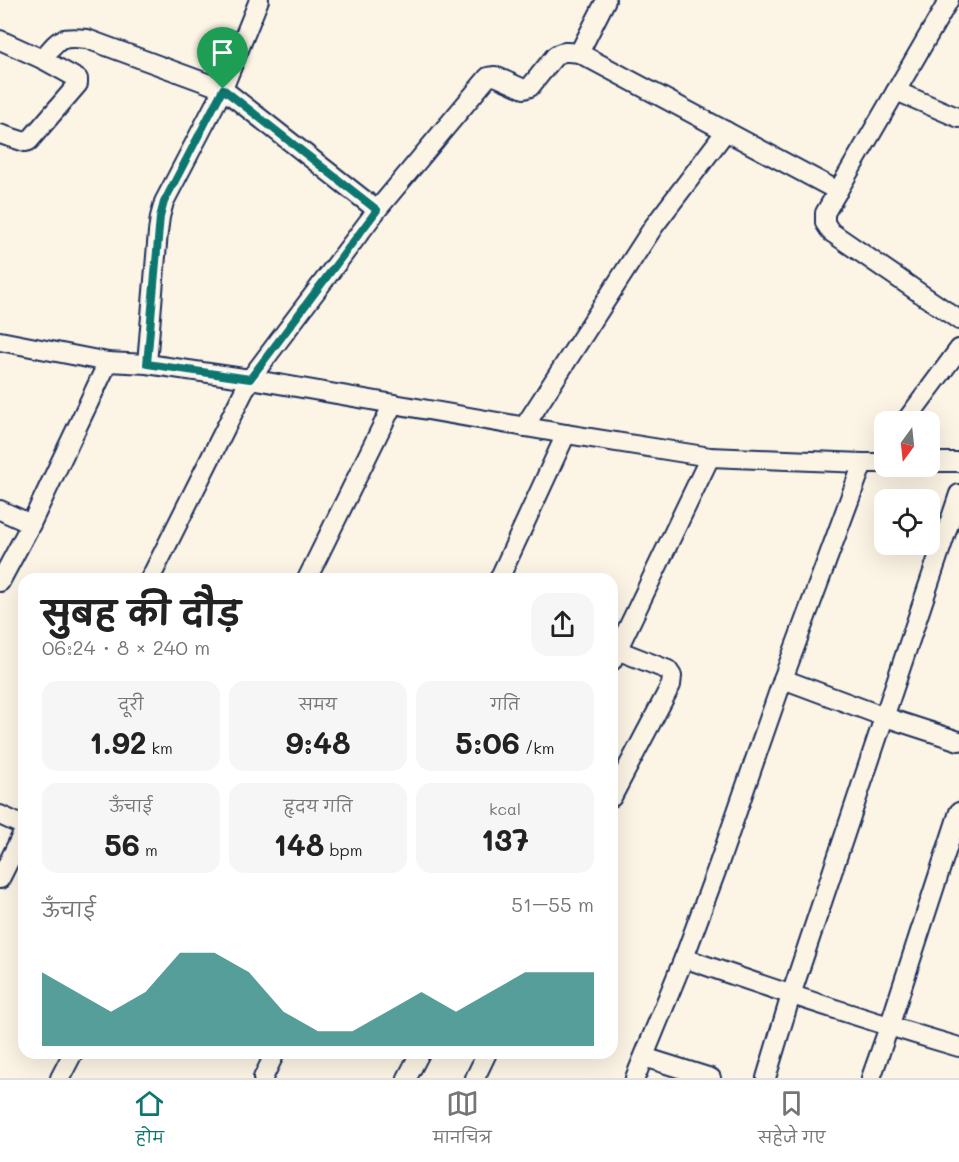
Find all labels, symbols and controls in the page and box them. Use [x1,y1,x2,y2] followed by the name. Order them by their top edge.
[197,27,248,89] pin
[206,36,239,69] icon: arrive
[874,411,940,477] north arrow
[874,411,940,555] map controls
[874,489,940,555] button: locate
[42,590,240,633] text: सुबह की दौड़
[531,593,594,656] button: share
[42,634,210,660] text: 06:24 · 8 × 240 m
[118,693,144,714] text: दूरी
[299,693,337,714] text: समय
[490,693,520,714] text: गति
[89,722,146,762] text: 1.92
[285,722,351,762] text: 9:48
[455,722,520,762] text: 5:06
[146,737,173,758] text: km
[520,737,555,758] text: /km
[110,795,152,816] text: ऊँचाई
[284,795,352,816] text: हृदय गति
[489,798,521,819] text: kcal
[481,819,529,859] text: 137
[104,824,140,864] text: 56
[274,824,324,864] text: 148
[140,839,158,860] text: m
[324,839,362,860] text: bpm
[511,891,594,917] text: 51–55 m
[42,896,96,922] text: ऊँचाई
[133,1087,166,1155] tab: होम
[433,1087,492,1155] tab: मानचित्र
[758,1087,826,1155] tab: सहेजे गए

